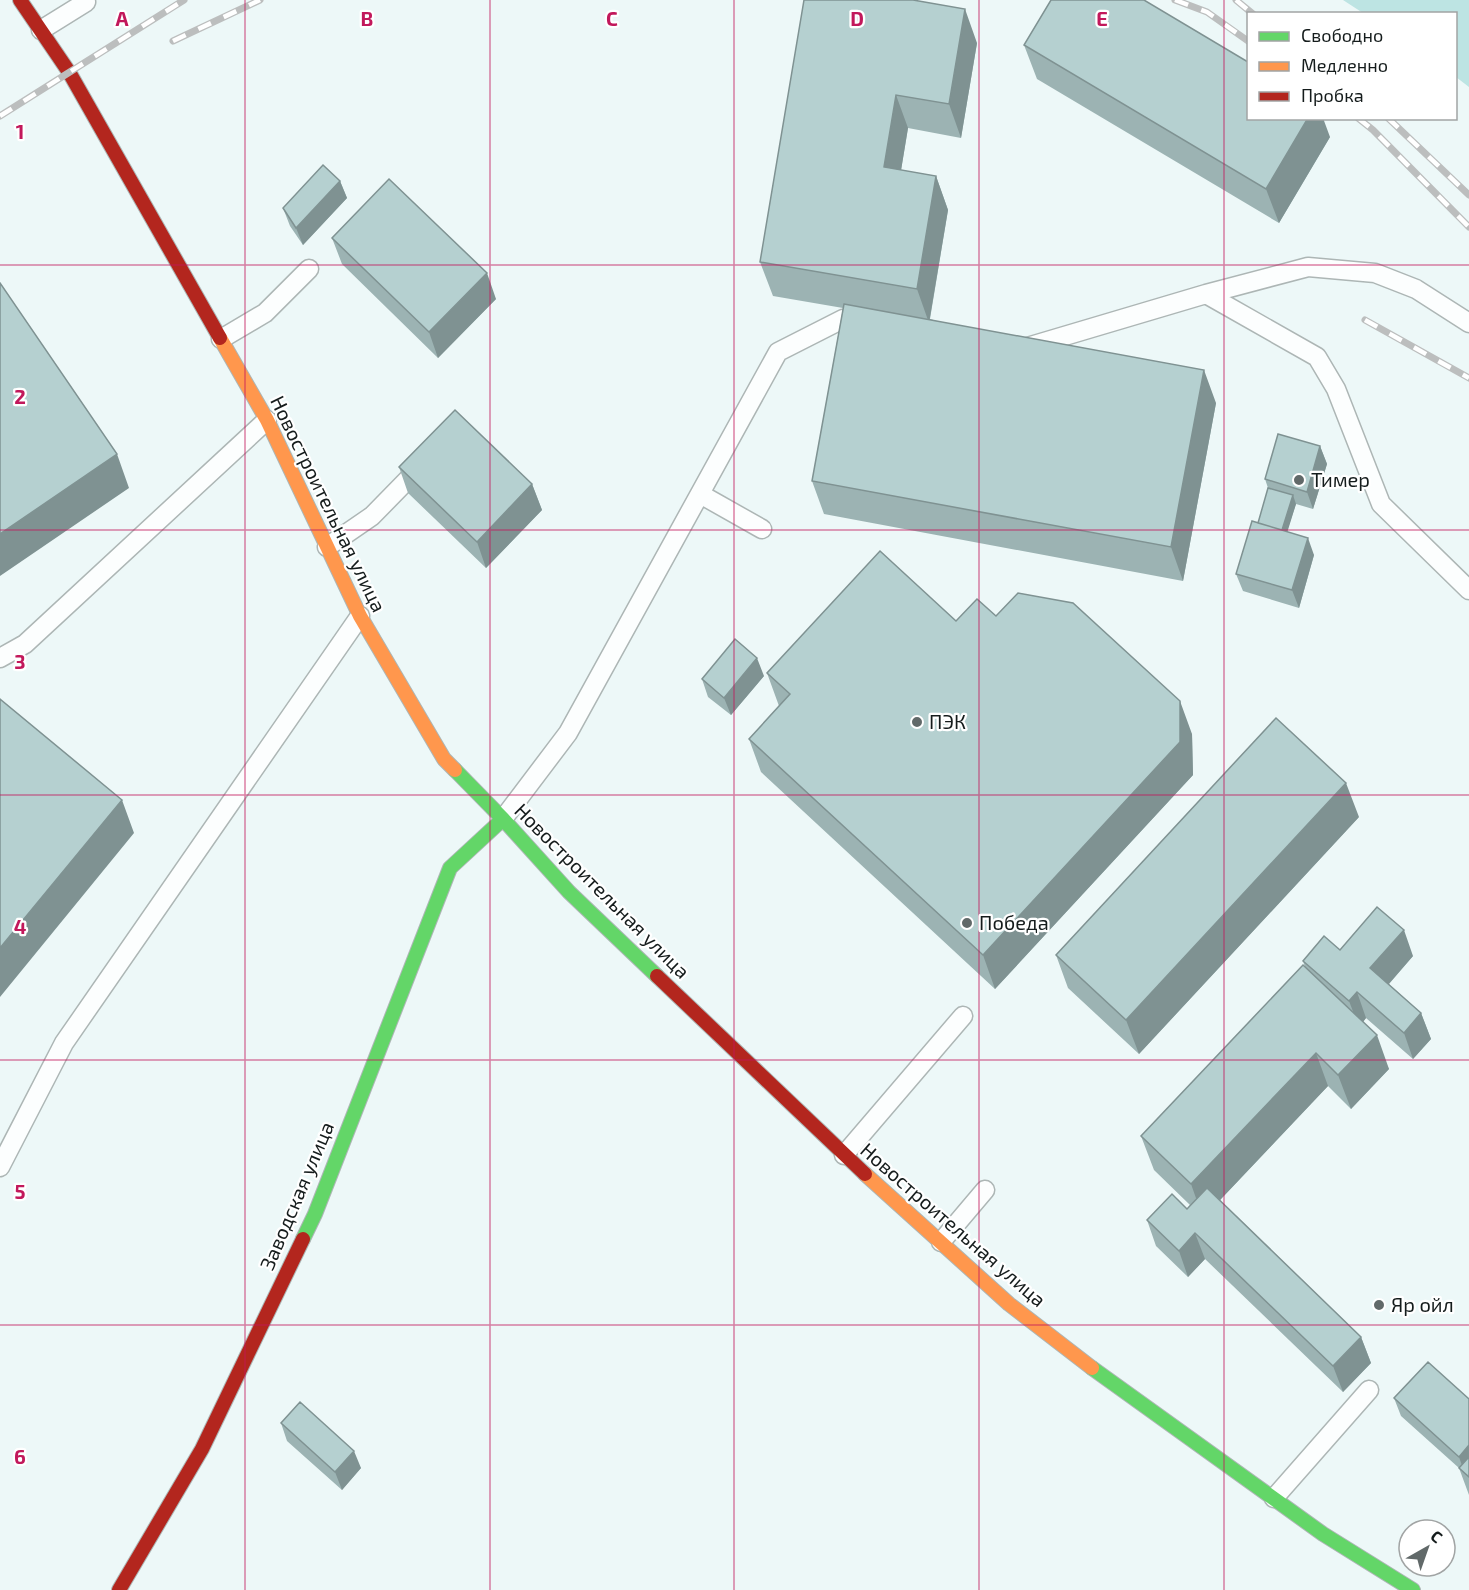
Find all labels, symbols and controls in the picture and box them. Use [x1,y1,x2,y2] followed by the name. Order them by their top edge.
[115,6,129,30] text: A
[361,6,373,30] text: B
[606,6,618,30] text: C
[850,6,864,30] text: D
[1096,6,1108,30] text: E
[1247,12,1457,120] legend
[1301,24,1383,46] text: Свободно
[1301,54,1388,76] text: Медленно
[1301,84,1364,106] text: Пробка
[16,119,24,143] text: 1
[14,384,26,408] text: 2
[265,392,392,616] street label: Новостроительная улица
[1311,467,1370,491] place label: Тимер
[1292,473,1306,487] marker: Тимер
[14,649,26,673] text: 3
[929,709,966,733] place label: ПЭК
[910,715,924,729] marker: ПЭК
[510,798,695,983] street label: Новостроительная улица
[979,910,1049,934] place label: Победа
[14,914,27,938] text: 4
[960,916,974,930] marker: Победа
[254,1118,339,1274] street label: Заводская улица
[855,1137,1051,1312] street label: Новостроительная улица
[14,1179,26,1203] text: 5
[1391,1292,1454,1316] place label: Яр ойл
[1372,1298,1386,1312] marker: Яр ойл
[14,1444,26,1468] text: 6
[1397,1518,1457,1578] north arrow
[1427,1526,1447,1546] text: С

